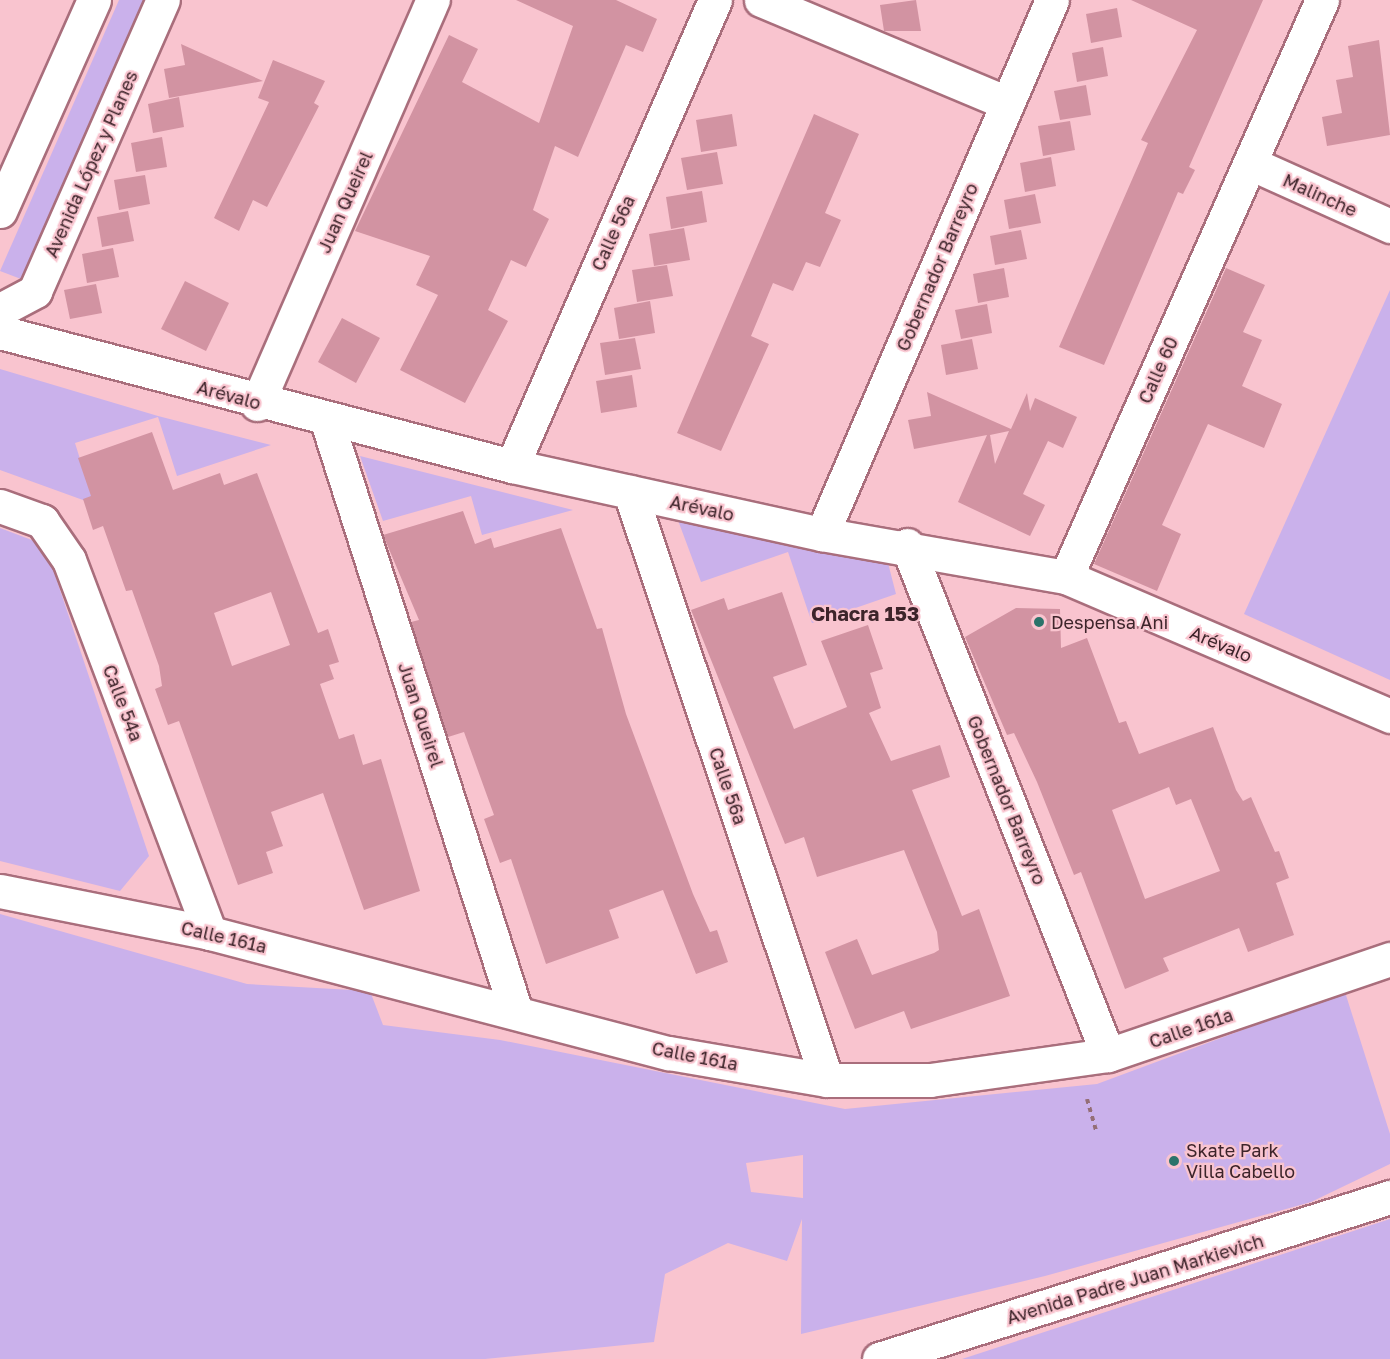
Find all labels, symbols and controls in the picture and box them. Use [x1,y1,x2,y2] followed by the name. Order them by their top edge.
[40,67,142,261] street label: Avenida López y Planes
[313,148,377,256] street label: Juan Queirel
[1280,169,1360,221] street label: Malinche
[892,180,982,354] street label: Gobernador Barreyro
[587,192,639,274] street label: Calle 56a
[1134,333,1182,407] street label: Calle 60
[195,376,263,414] street label: Arévalo
[668,491,736,525] street label: Arévalo
[811,601,919,625] district label: Chacra 153
[1051,611,1168,633] place label: Despensa Ani
[1032,615,1046,629] marker: Despensa Ani
[1187,621,1255,667] street label: Arévalo
[394,660,448,770] street label: Juan Queirel
[99,662,147,744] street label: Calle 54a
[963,712,1051,888] street label: Gobernador Barreyro
[705,745,751,827] street label: Calle 56a
[179,917,269,957] street label: Calle 161a
[1146,1004,1236,1052] street label: Calle 161a
[650,1037,740,1075] street label: Calle 161a
[1186,1140,1295,1182] place label: Skate Park Villa Cabello
[1167,1154,1181,1168] marker: Skate Park Villa Cabello
[1004,1230,1266,1328] street label: Avenida Padre Juan Markievich

